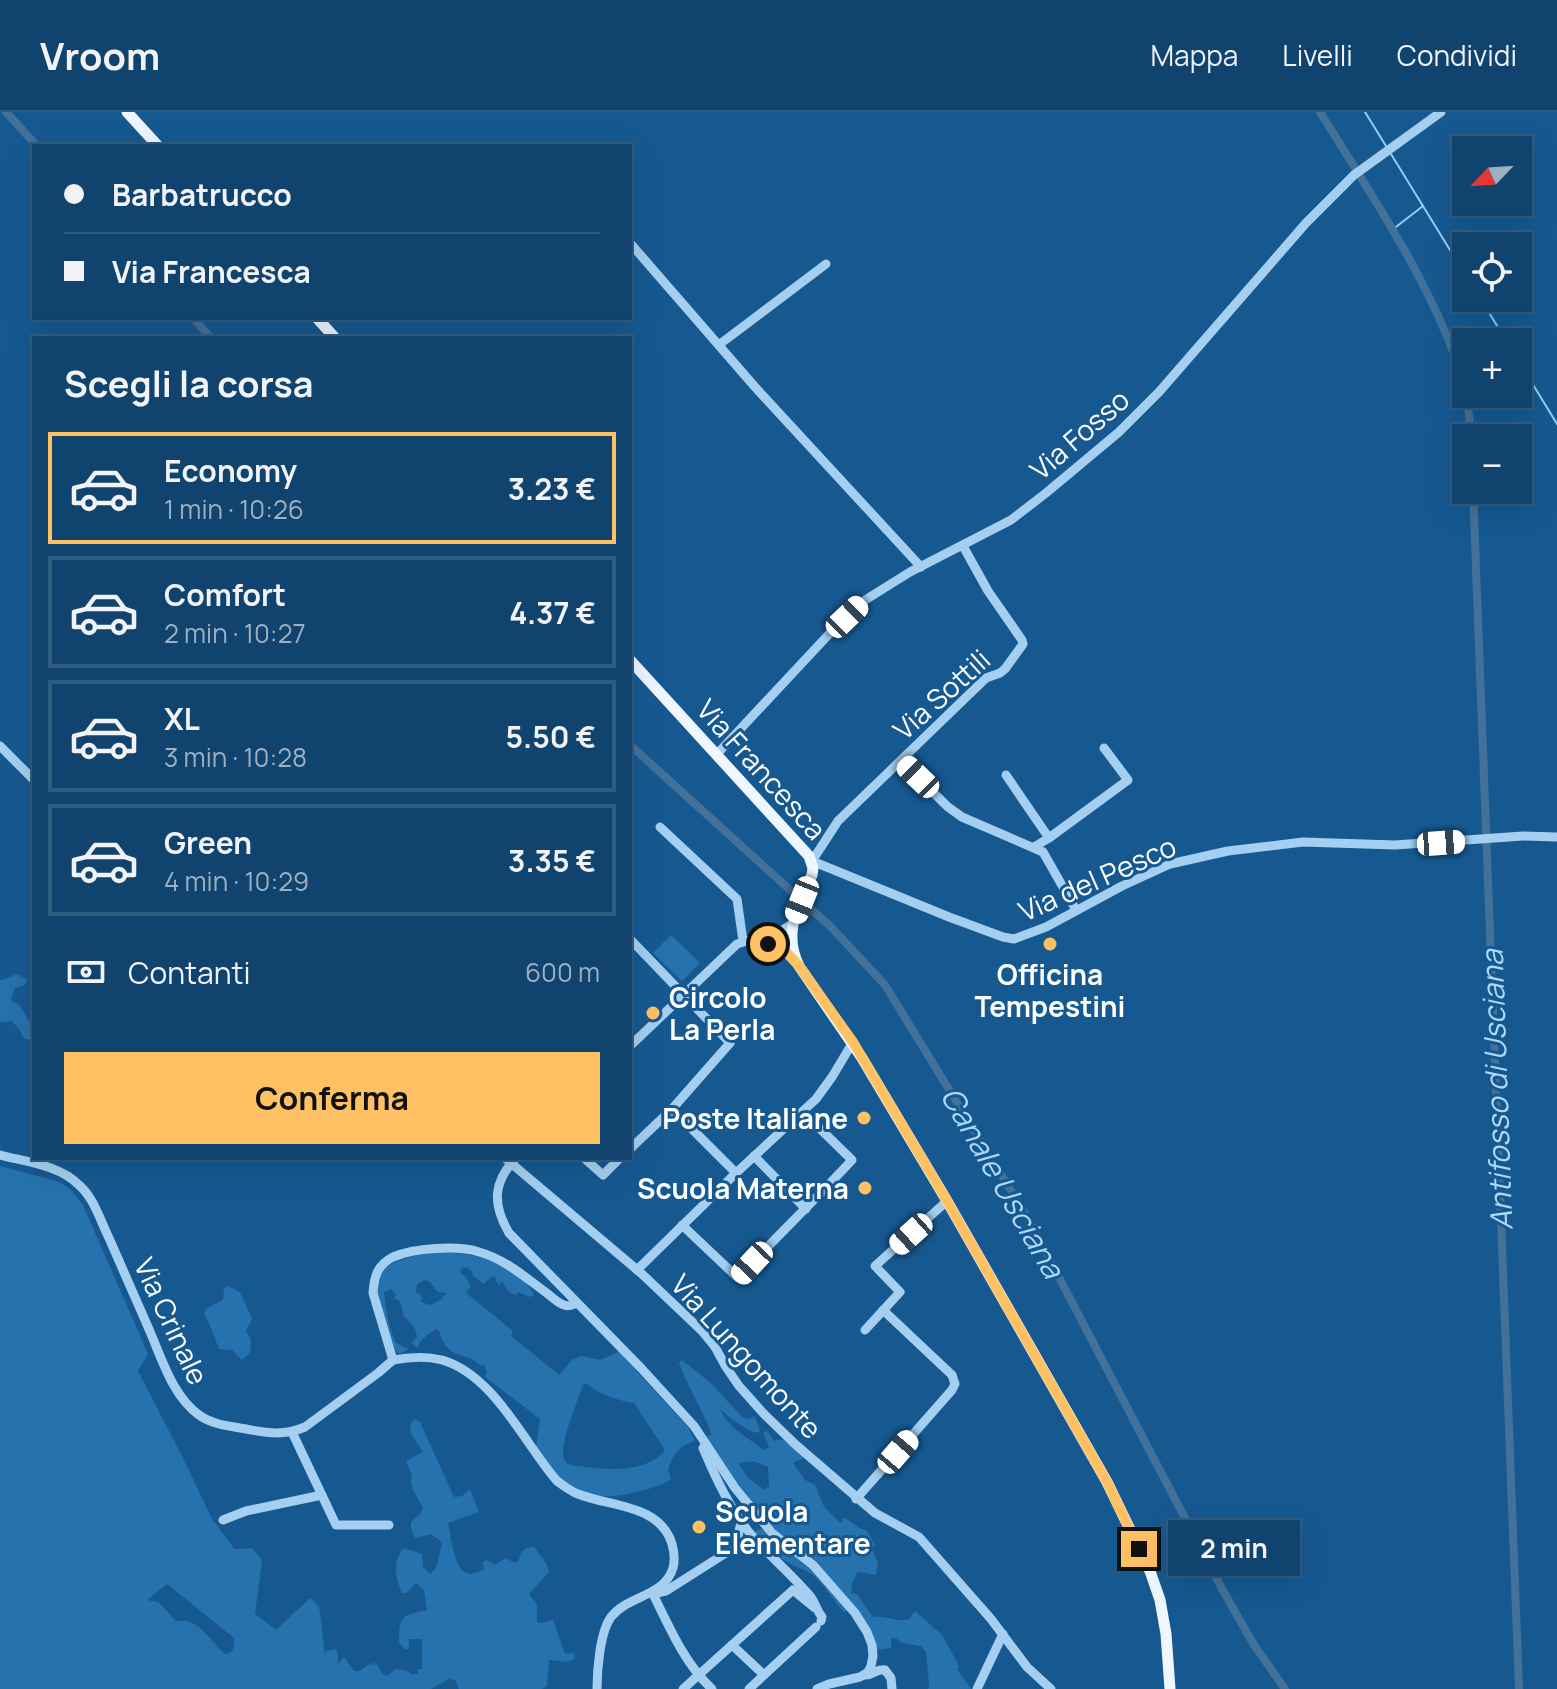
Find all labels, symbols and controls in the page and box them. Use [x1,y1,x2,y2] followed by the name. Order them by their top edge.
[40,29,160,81] text: Vroom
[1151,36,1238,74] text: Mappa
[1282,36,1353,74] text: Livelli
[1397,36,1517,74] text: Condividi
[1452,136,1532,216] north arrow
[1452,136,1532,504] map controls
[112,174,292,215] text: Barbatrucco
[1452,232,1532,312] button: locate
[112,251,311,292] text: Via Francesca
[1452,328,1532,408] button: +
[64,359,313,408] text: Scegli la corsa
[1021,380,1137,488] street label: Via Fosso
[1452,424,1532,504] button: −
[164,450,297,491] text: Economy
[68,452,140,524] icon: car
[508,468,596,509] text: 3.23 €
[164,491,304,527] text: 1 min · 10:26
[164,574,286,615] text: Comfort
[68,576,140,648] icon: car
[509,592,596,633] text: 4.37 €
[821,592,873,642] car
[164,615,306,651] text: 2 min · 10:27
[884,640,998,748] street label: Via Sottili
[689,691,835,847] street label: Via Francesca
[164,698,200,739] text: XL
[68,700,140,772] icon: car
[506,716,596,757] text: 5.50 €
[164,739,307,775] text: 3 min · 10:28
[892,752,944,802] car
[164,822,252,863] text: Green
[68,824,140,896] icon: car
[1012,826,1182,930] street label: Via del Pesco
[1416,829,1466,857] car
[508,840,596,881] text: 3.35 €
[164,863,309,899] text: 4 min · 10:29
[782,873,822,927] car
[750,926,786,962] route start
[1041,935,1059,953] marker: Officina Tempestini
[1471,948,1521,1231] water label: Antifosso di Usciana
[64,950,108,994] icon: cash
[128,952,251,993] text: Contanti
[525,954,600,990] text: 600 m
[975,955,1125,1025] place label: Officina Tempestini
[669,978,775,1048] place label: Circolo La Perla
[644,1004,662,1022] marker: Circolo La Perla
[64,1052,600,1144] button: Conferma
[932,1079,1075,1286] water label: Canale Usciana
[662,1099,848,1137] place label: Poste Italiane
[855,1109,873,1127] marker: Poste Italiane
[637,1169,849,1207] place label: Scuola Materna
[856,1179,874,1197] marker: Scuola Materna
[885,1209,937,1259] car
[727,1237,777,1289] car
[126,1251,218,1391] street label: Via Crinale
[663,1266,831,1446] street label: Via Lungomonte
[873,1426,923,1478] car
[715,1492,871,1562] place label: Scuola Elementare
[690,1518,708,1536] marker: Scuola Elementare
[1167,1521,1299,1577] callout: 2 min
[1200,1530,1268,1566] text: 2 min
[1121,1531,1157,1567] route end

